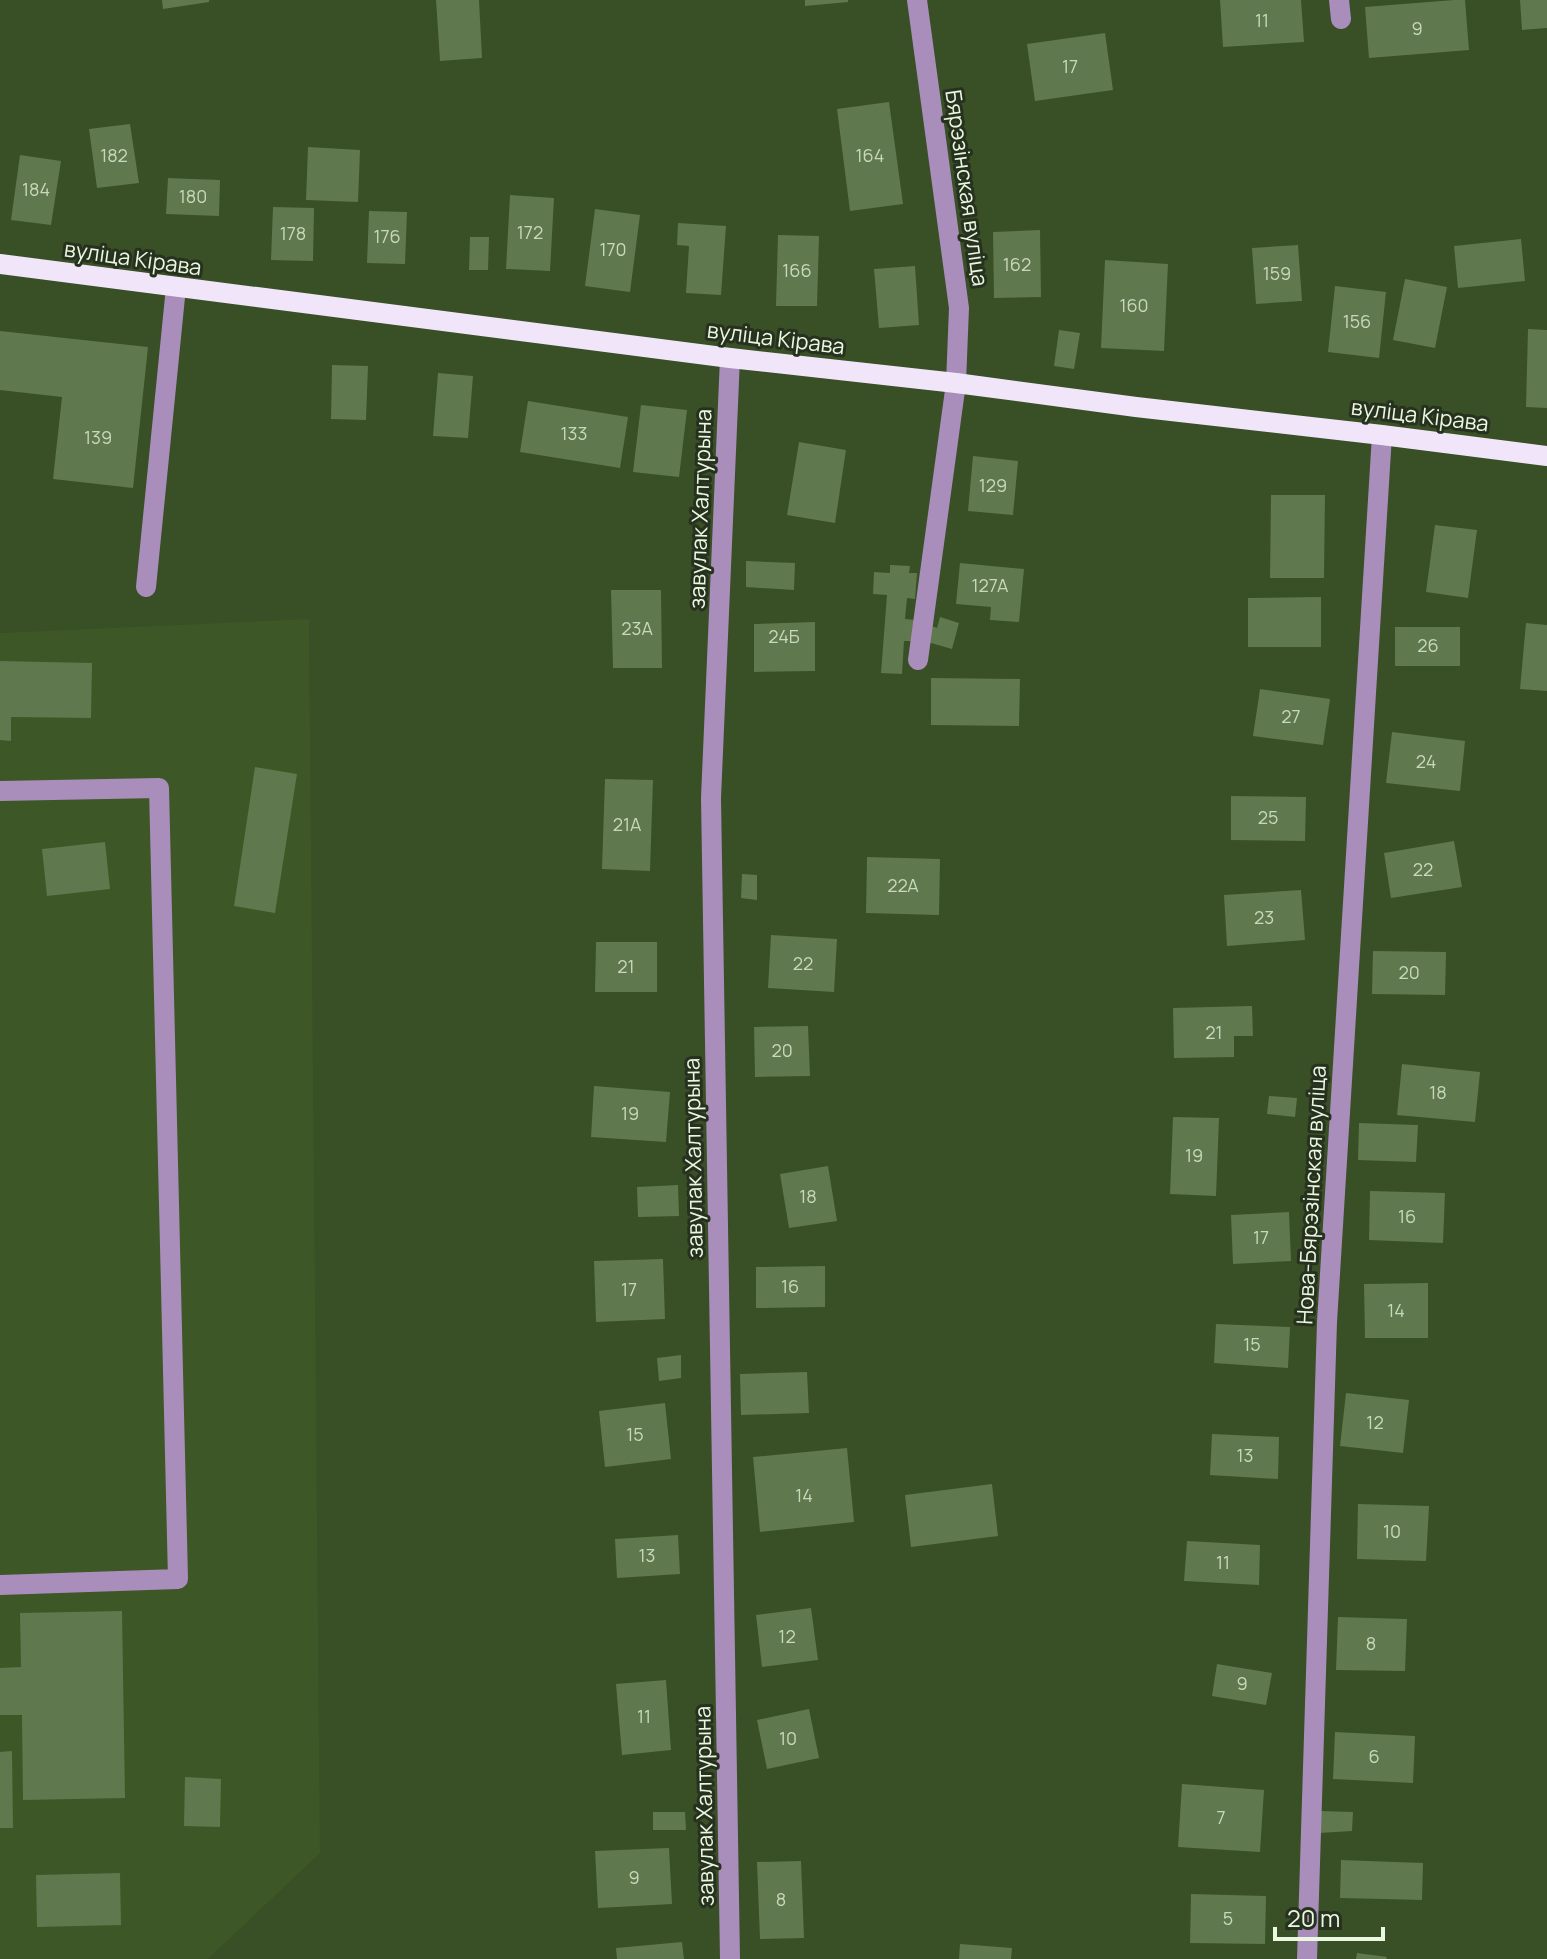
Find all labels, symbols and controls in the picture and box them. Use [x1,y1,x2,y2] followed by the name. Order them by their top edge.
[1255,8,1269,32] house number: 11
[1411,16,1423,40] house number: 9
[1062,54,1078,78] house number: 17
[938,88,996,288] street label: Бярэзінская вуліца
[100,143,128,167] house number: 182
[856,143,884,167] house number: 164
[22,177,50,201] house number: 184
[179,184,207,208] house number: 180
[517,220,543,244] house number: 172
[280,221,306,245] house number: 178
[373,224,401,248] house number: 176
[62,234,204,282] street label: вуліца Кірава
[599,237,627,261] house number: 170
[1003,252,1031,276] house number: 162
[782,258,812,282] house number: 166
[1263,261,1291,285] house number: 159
[1119,293,1149,317] house number: 160
[1343,309,1371,333] house number: 156
[705,315,847,361] street label: вуліца Кірава
[1349,392,1491,438] street label: вуліца Кірава
[682,408,718,610] street label: завулак Халтурына
[561,421,587,445] house number: 133
[84,425,112,449] house number: 139
[979,473,1007,497] house number: 129
[972,573,1009,597] house number: 127А
[621,616,653,640] house number: 23А
[768,624,800,648] house number: 24Б
[1417,633,1439,657] house number: 26
[1281,704,1301,728] house number: 27
[1416,749,1436,773] house number: 24
[1258,805,1278,829] house number: 25
[613,812,642,836] house number: 21А
[1413,857,1433,881] house number: 22
[887,873,919,897] house number: 22А
[1254,905,1274,929] house number: 23
[793,951,813,975] house number: 22
[617,954,635,978] house number: 21
[1398,960,1420,984] house number: 20
[1205,1020,1223,1044] house number: 21
[771,1038,793,1062] house number: 20
[676,1058,710,1258] street label: завулак Халтурына
[1289,1065,1333,1325] street label: Нова-Бярэзінская вуліца
[1429,1080,1447,1104] house number: 18
[621,1101,639,1125] house number: 19
[1185,1143,1203,1167] house number: 19
[799,1184,817,1208] house number: 18
[1398,1204,1416,1228] house number: 16
[1253,1225,1269,1249] house number: 17
[781,1274,799,1298] house number: 16
[621,1277,637,1301] house number: 17
[1387,1298,1405,1322] house number: 14
[1243,1332,1261,1356] house number: 15
[1366,1410,1384,1434] house number: 12
[626,1422,644,1446] house number: 15
[1237,1443,1253,1467] house number: 13
[795,1483,813,1507] house number: 14
[1383,1519,1401,1543] house number: 10
[639,1543,655,1567] house number: 13
[1216,1550,1230,1574] house number: 11
[778,1624,796,1648] house number: 12
[1366,1631,1376,1655] house number: 8
[1236,1671,1248,1695] house number: 9
[637,1704,651,1728] house number: 11
[687,1706,721,1906] street label: завулак Халтурына
[779,1726,797,1750] house number: 10
[1368,1744,1380,1768] house number: 6
[1216,1805,1226,1829] house number: 7
[628,1865,640,1889] house number: 9
[776,1887,786,1911] house number: 8
[1275,1891,1383,1941] scale bar
[1287,1901,1340,1934] text: 20 m
[1223,1906,1233,1930] house number: 5

